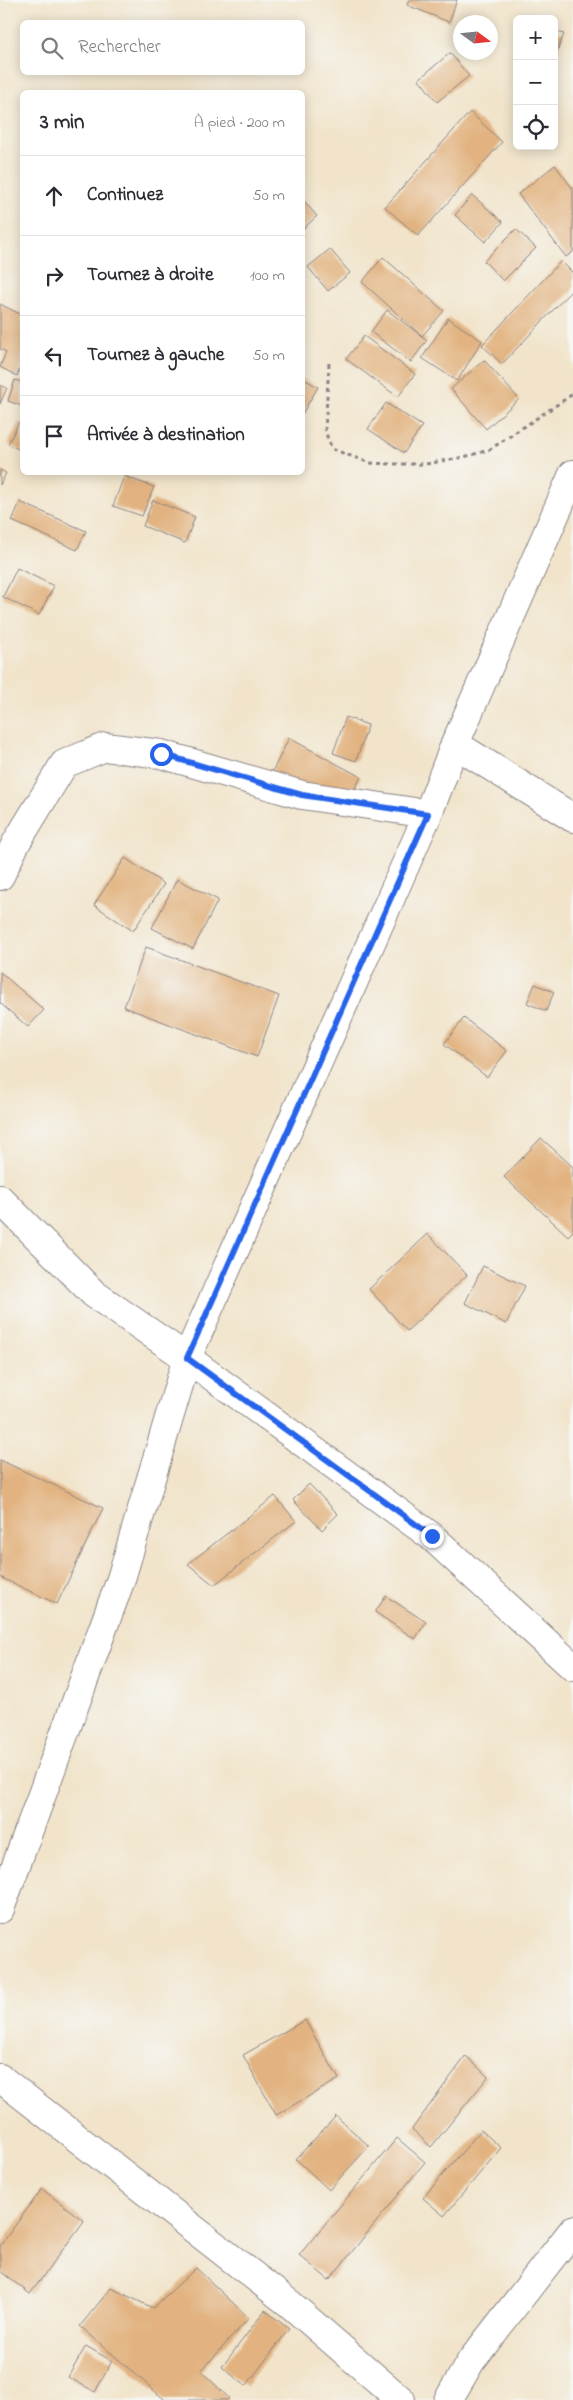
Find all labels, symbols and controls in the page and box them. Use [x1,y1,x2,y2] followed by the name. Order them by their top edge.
[453,15,498,60] north arrow
[513,15,558,150] map controls
[513,15,558,60] button: +
[20,20,305,75] search box
[38,34,66,62] icon: search
[78,34,161,61] text: Rechercher
[513,60,558,105] button: −
[513,105,558,150] button: locate
[40,108,84,138] text: 3 min
[194,111,285,135] text: À pied · 200 m
[40,182,68,210] icon: ahead
[87,182,163,209] text: Continuez
[253,184,285,208] text: 50 m
[40,262,68,290] icon: right
[87,262,213,289] text: Tournez à droite
[250,264,285,288] text: 100 m
[40,342,68,370] icon: left
[87,342,224,369] text: Tournez à gauche
[253,344,285,368] text: 50 m
[40,422,68,450] icon: arrive
[87,422,245,449] text: Arrivée à destination
[150,743,173,766] route start
[421,1525,444,1548] route end

